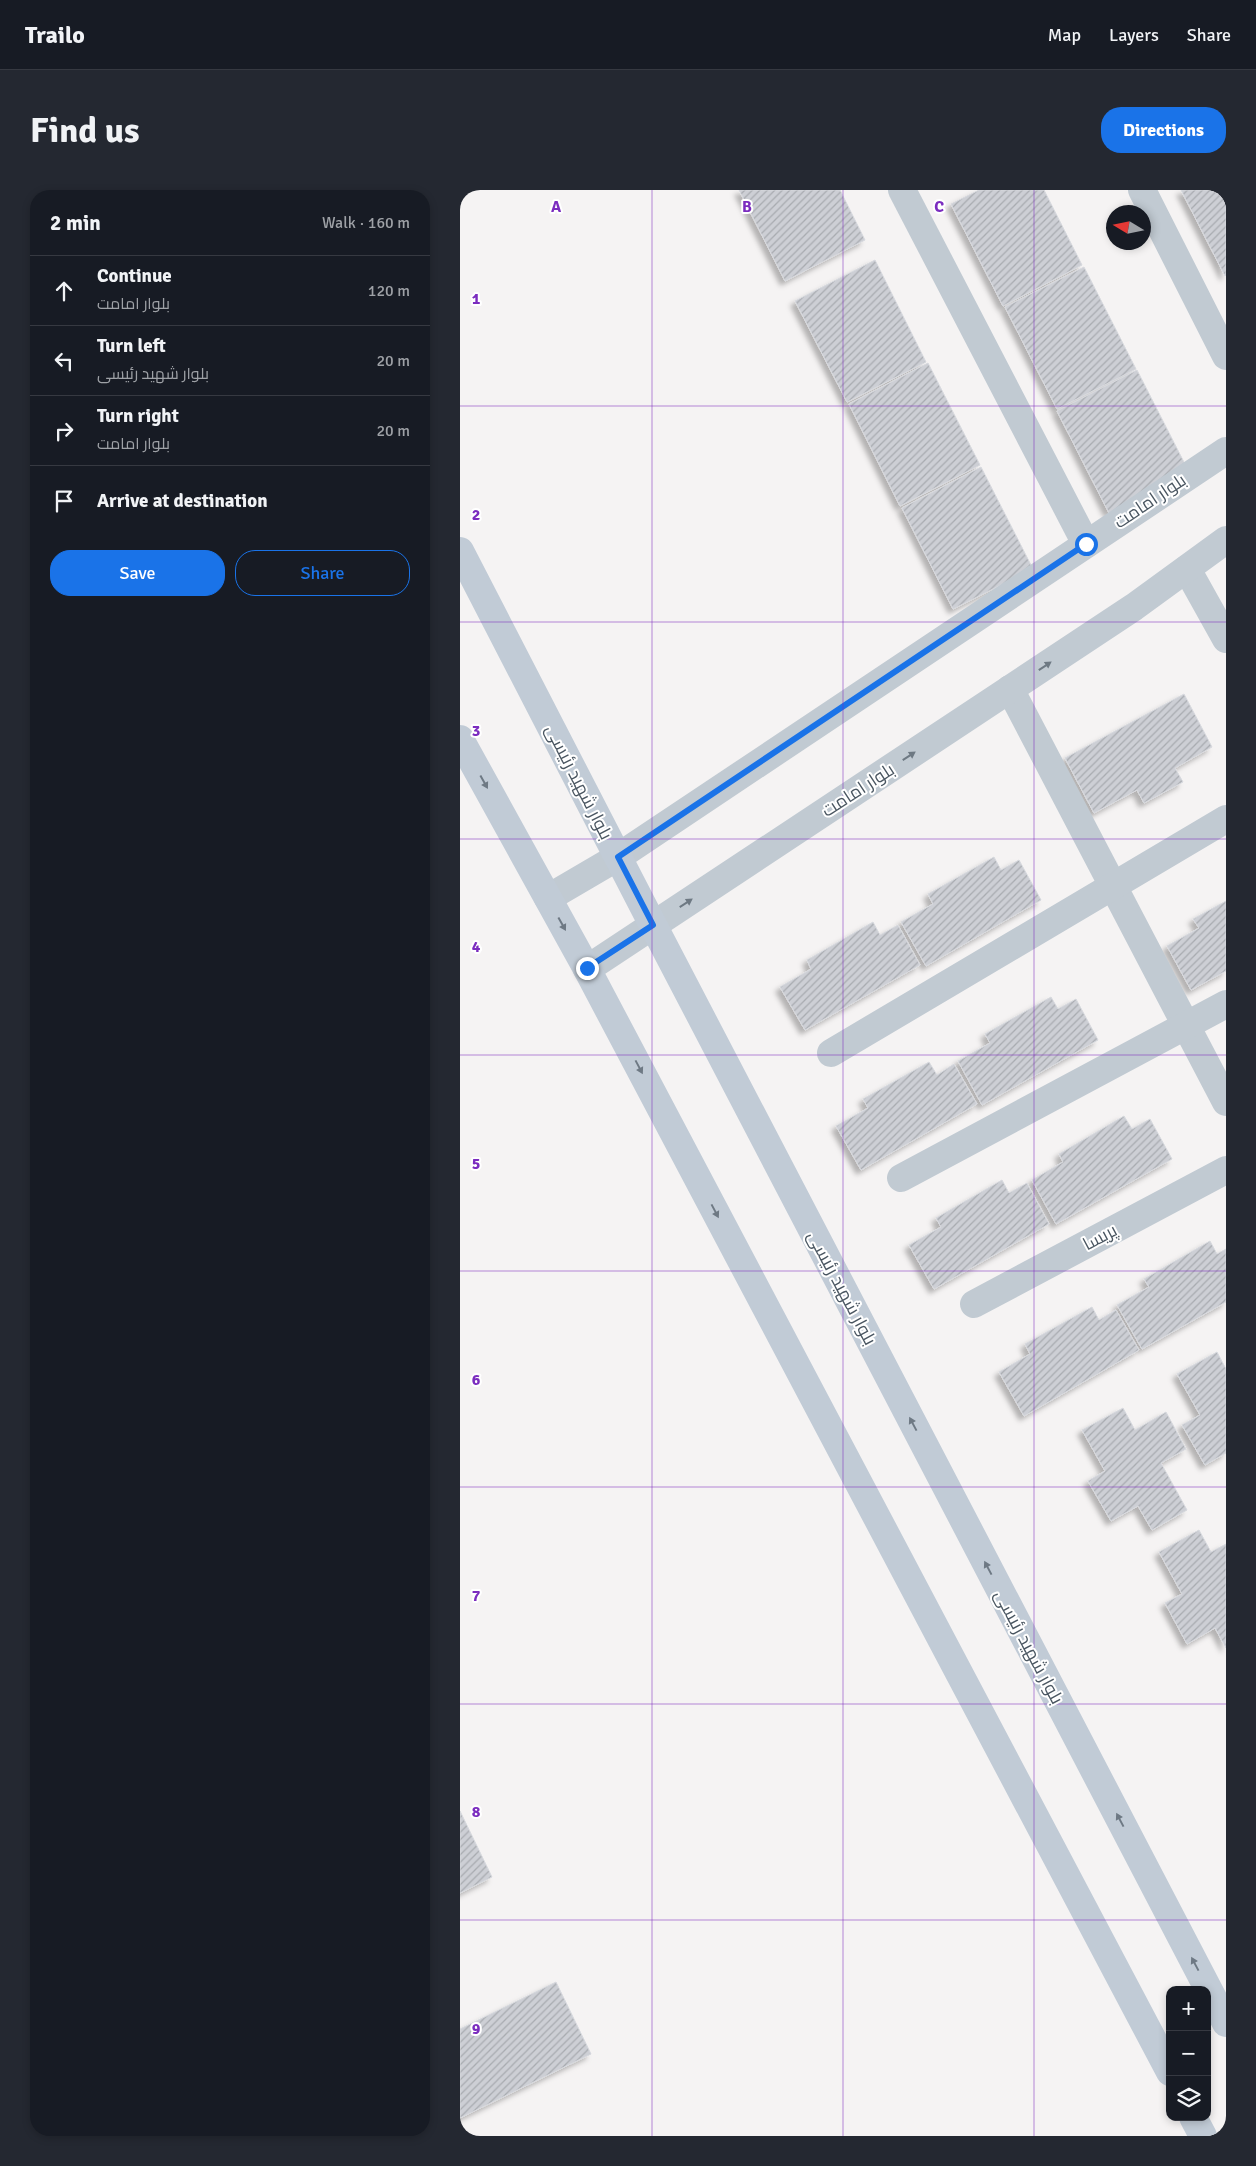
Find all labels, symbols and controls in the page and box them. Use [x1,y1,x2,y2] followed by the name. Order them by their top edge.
[25,20,85,50] text: Trailo
[1048,24,1081,46] text: Map
[1109,24,1159,46] text: Layers
[1187,24,1231,46] text: Share
[1101,107,1226,153] button: Directions
[30,109,140,152] text: Find us
[551,197,562,217] text: A
[742,197,752,217] text: B
[934,197,944,217] text: C
[1106,205,1151,250] north arrow
[50,210,101,236] text: 2 min
[322,213,410,233] text: Walk · 160 m
[97,264,172,288] text: Continue
[50,277,78,305] icon: ahead
[368,281,410,301] text: 120 m
[472,289,481,309] text: 1
[97,294,170,314] text: بلوار امامت
[97,334,166,358] text: Turn left
[50,347,78,375] icon: left
[376,351,410,371] text: 20 m
[97,364,209,384] text: بلوار شهید رئیسی
[97,404,179,428] text: Turn right
[50,417,78,445] icon: right
[376,421,410,441] text: 20 m
[97,434,170,454] text: بلوار امامت
[1110,469,1190,533] street label: بلوار امامت
[50,487,78,515] icon: arrive
[97,489,268,513] text: Arrive at destination
[472,505,480,525] text: 2
[1075,533,1098,556] route start
[50,550,225,596] button: Save
[235,550,410,596] button: Share
[1038,661,1052,671] one-way arrow
[472,721,480,741] text: 3
[541,721,617,843] street label: بلوار شهید رئیسی
[903,751,916,761] one-way arrow
[818,758,898,822] street label: بلوار امامت
[479,775,488,788] one-way arrow
[679,898,693,908] one-way arrow
[558,917,567,931] one-way arrow
[472,937,481,957] text: 4
[576,957,599,980] route end
[635,1060,643,1074] one-way arrow
[472,1154,480,1174] text: 5
[711,1204,719,1218] one-way arrow
[1079,1219,1122,1256] street label: پریسا
[803,1227,881,1349] street label: بلوار شهید رئیسی
[472,1370,481,1390] text: 6
[909,1416,917,1431] one-way arrow
[984,1560,992,1575] one-way arrow
[472,1586,481,1606] text: 7
[990,1586,1068,1708] street label: بلوار شهید رئیسی
[472,1802,481,1822] text: 8
[1116,1813,1124,1828] one-way arrow
[1191,1957,1199,1972] one-way arrow
[1166,1986,1211,2121] map controls
[1166,1986,1211,2031] button: +
[472,2019,481,2039] text: 9
[1166,2031,1211,2076] button: −
[1166,2076,1211,2121] button: layers

